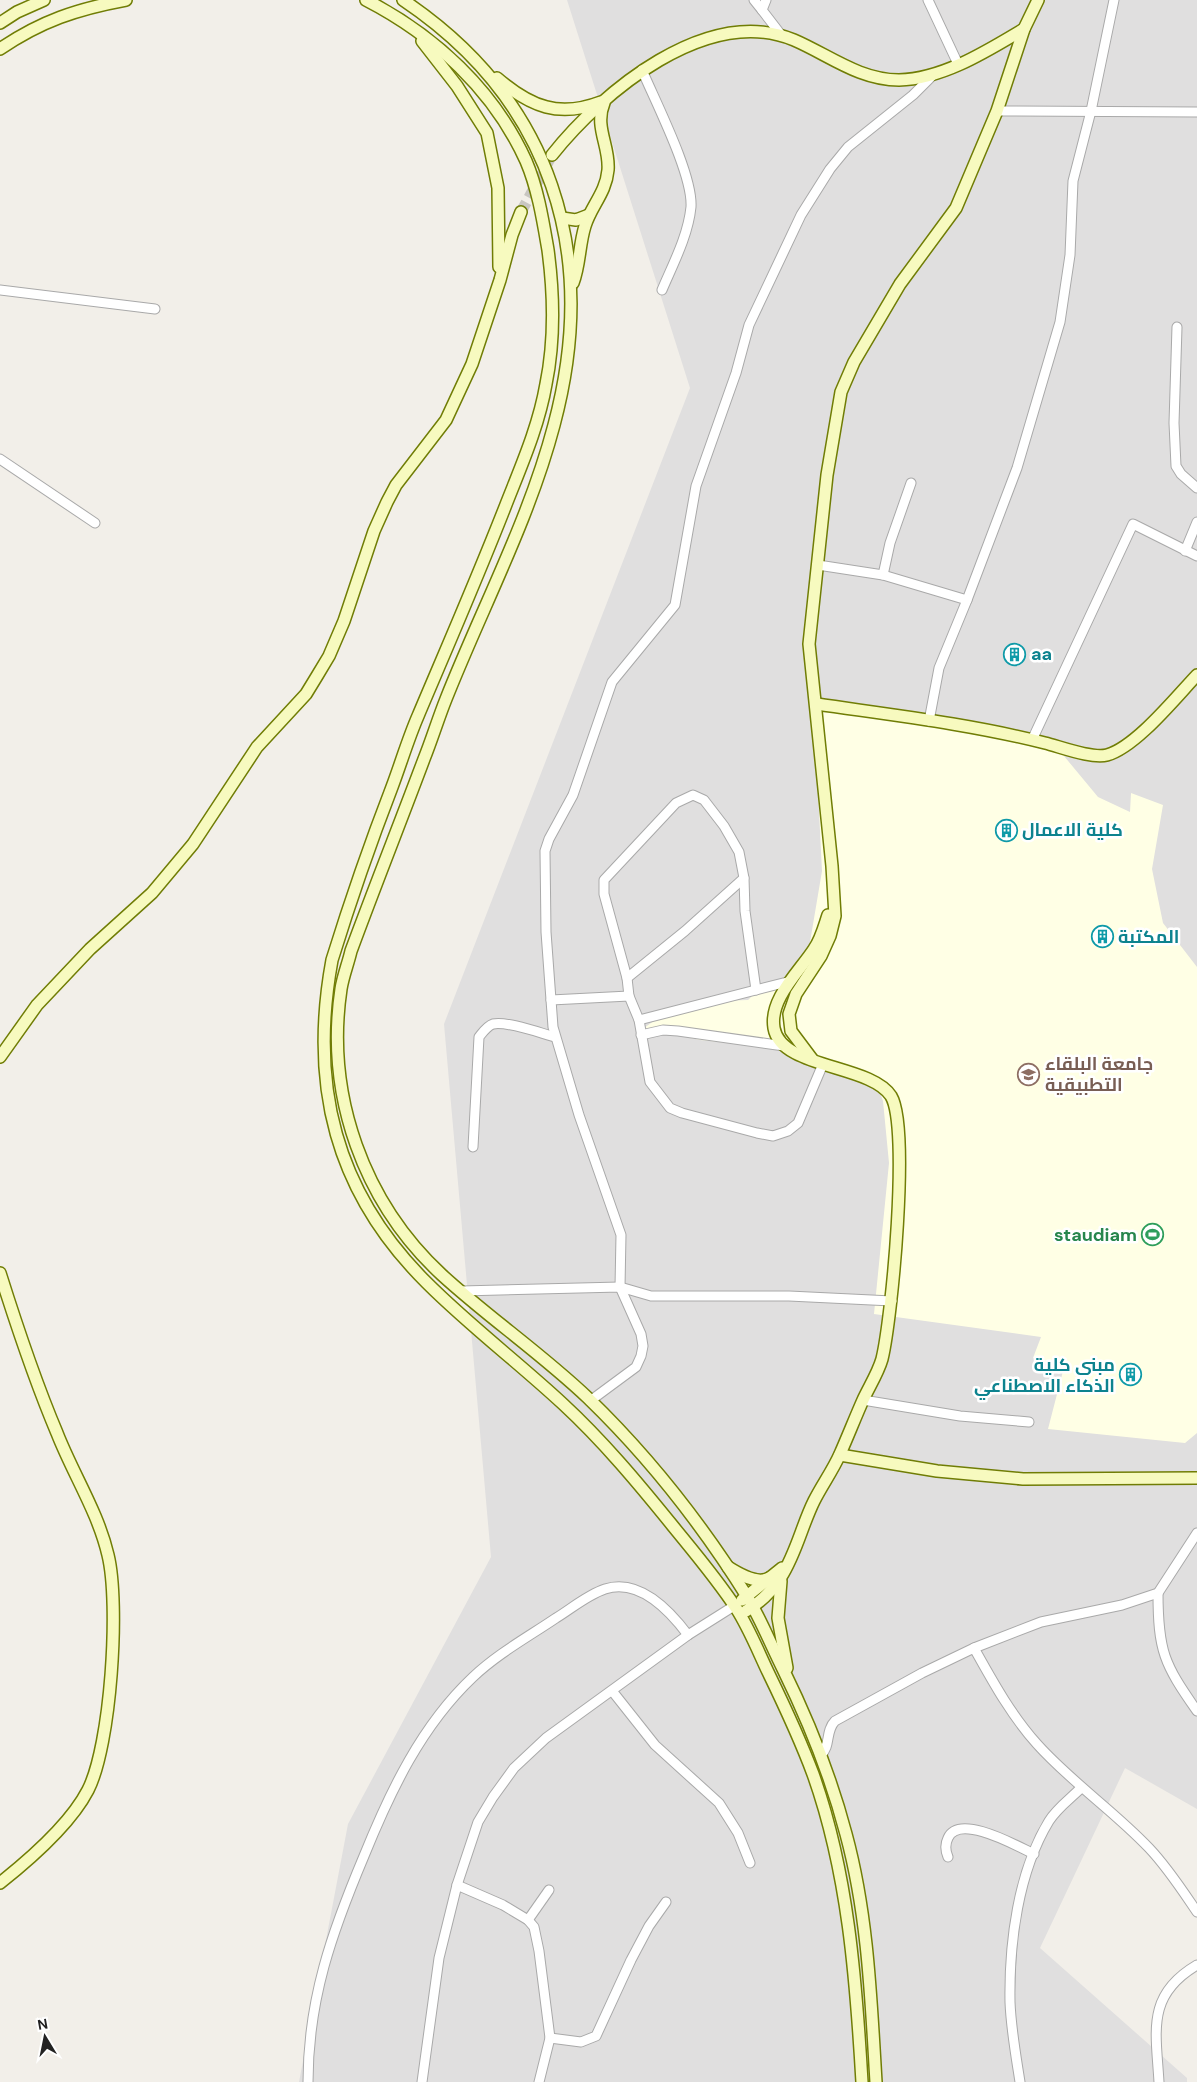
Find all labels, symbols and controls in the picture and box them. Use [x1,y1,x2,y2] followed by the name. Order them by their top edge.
[1003,642,1027,666] building icon: aa
[1031,642,1052,666] place label: aa
[994,818,1018,842] building icon: كلية الاعمال
[1022,818,1123,842] place label: كلية الاعمال
[1090,925,1114,949] building icon: المكتبة
[1118,925,1179,949] place label: المكتبة
[1045,1052,1153,1097] place label: جامعة البلقاء التطبيقية
[1017,1062,1041,1086] school or university icon: جامعة البلقاء التطبيقية
[1054,1223,1137,1247] place label: staudiam
[1141,1223,1165,1247] sports icon: staudiam
[974,1353,1115,1401] place label: مبنى كلية الذكاء الاصطناعي
[1119,1363,1143,1387] building icon: مبنى كلية الذكاء الاصطناعي
[20,2012,70,2062] north arrow
[36,2014,49,2034] text: N

